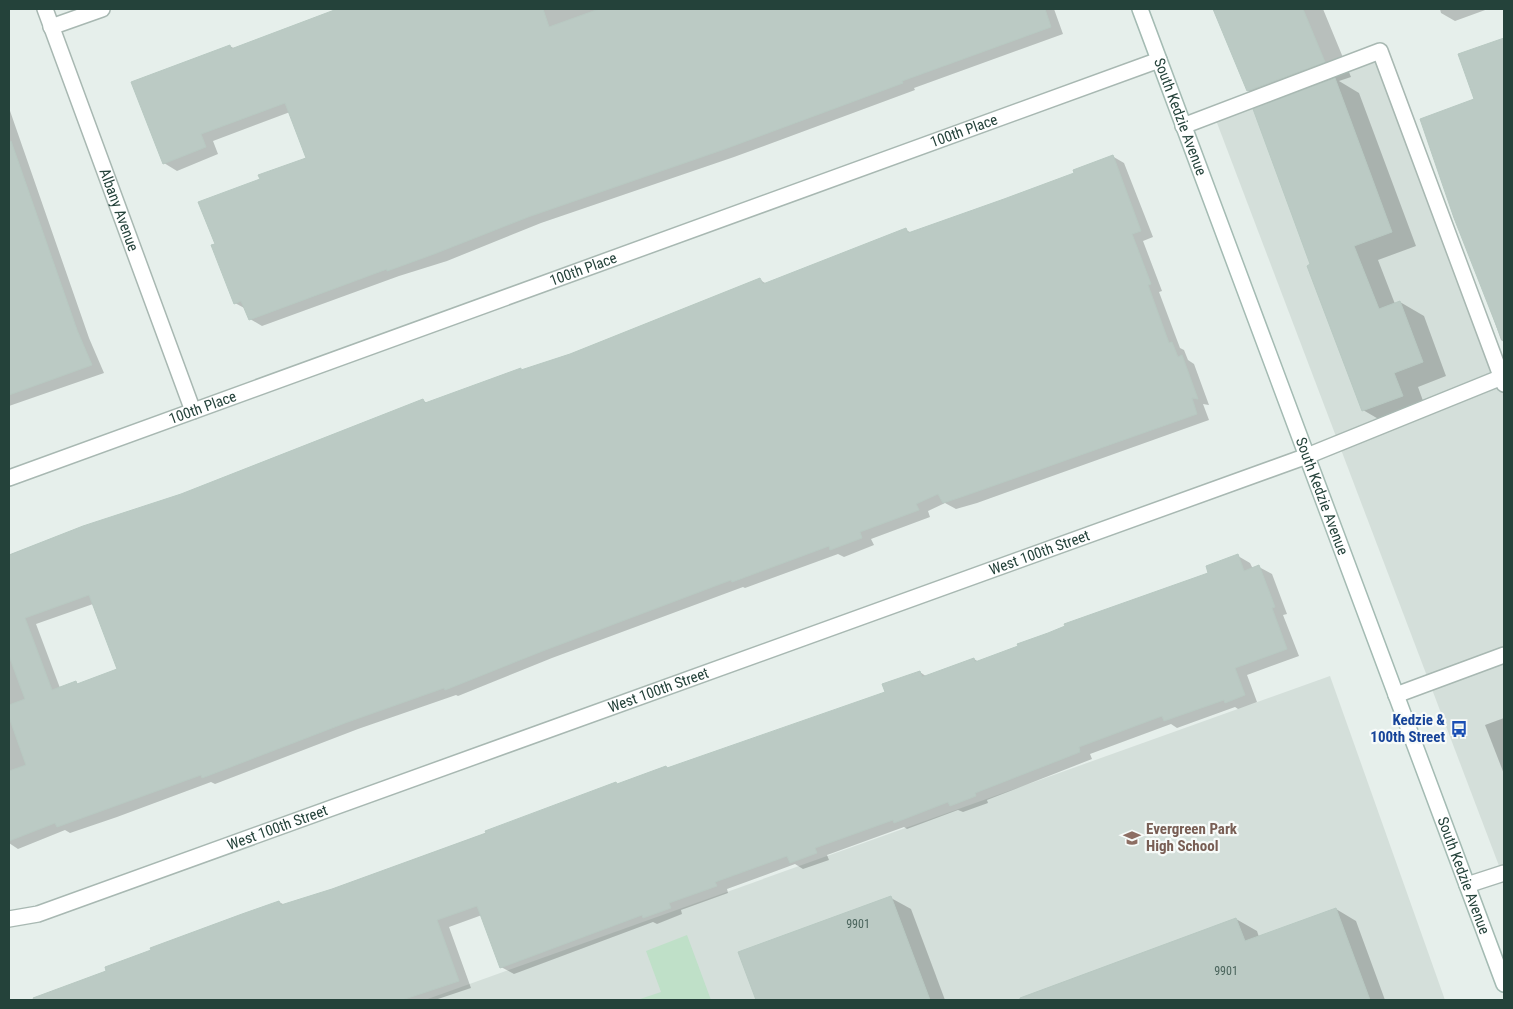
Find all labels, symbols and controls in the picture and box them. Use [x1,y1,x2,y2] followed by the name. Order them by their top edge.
[1150,56,1210,178] street label: South Kedzie Avenue
[928,110,1000,151] street label: 100th Place
[95,166,142,254] street label: Albany Avenue
[547,249,619,290] street label: 100th Place
[166,387,239,428] street label: 100th Place
[1292,435,1352,557] street label: South Kedzie Avenue
[987,526,1092,579] street label: West 100th Street
[606,664,711,716] street label: West 100th Street
[1370,711,1445,746] place label: Kedzie & 100th Street
[1449,719,1469,739] bus stop icon: Kedzie & 100th Street
[225,801,330,854] street label: West 100th Street
[1433,814,1494,937] street label: South Kedzie Avenue
[1146,820,1238,855] place label: Evergreen Park High School
[1122,828,1142,848] school or university icon: Evergreen Park High School
[846,917,870,931] house number: 9901
[1214,964,1238,978] house number: 9901

